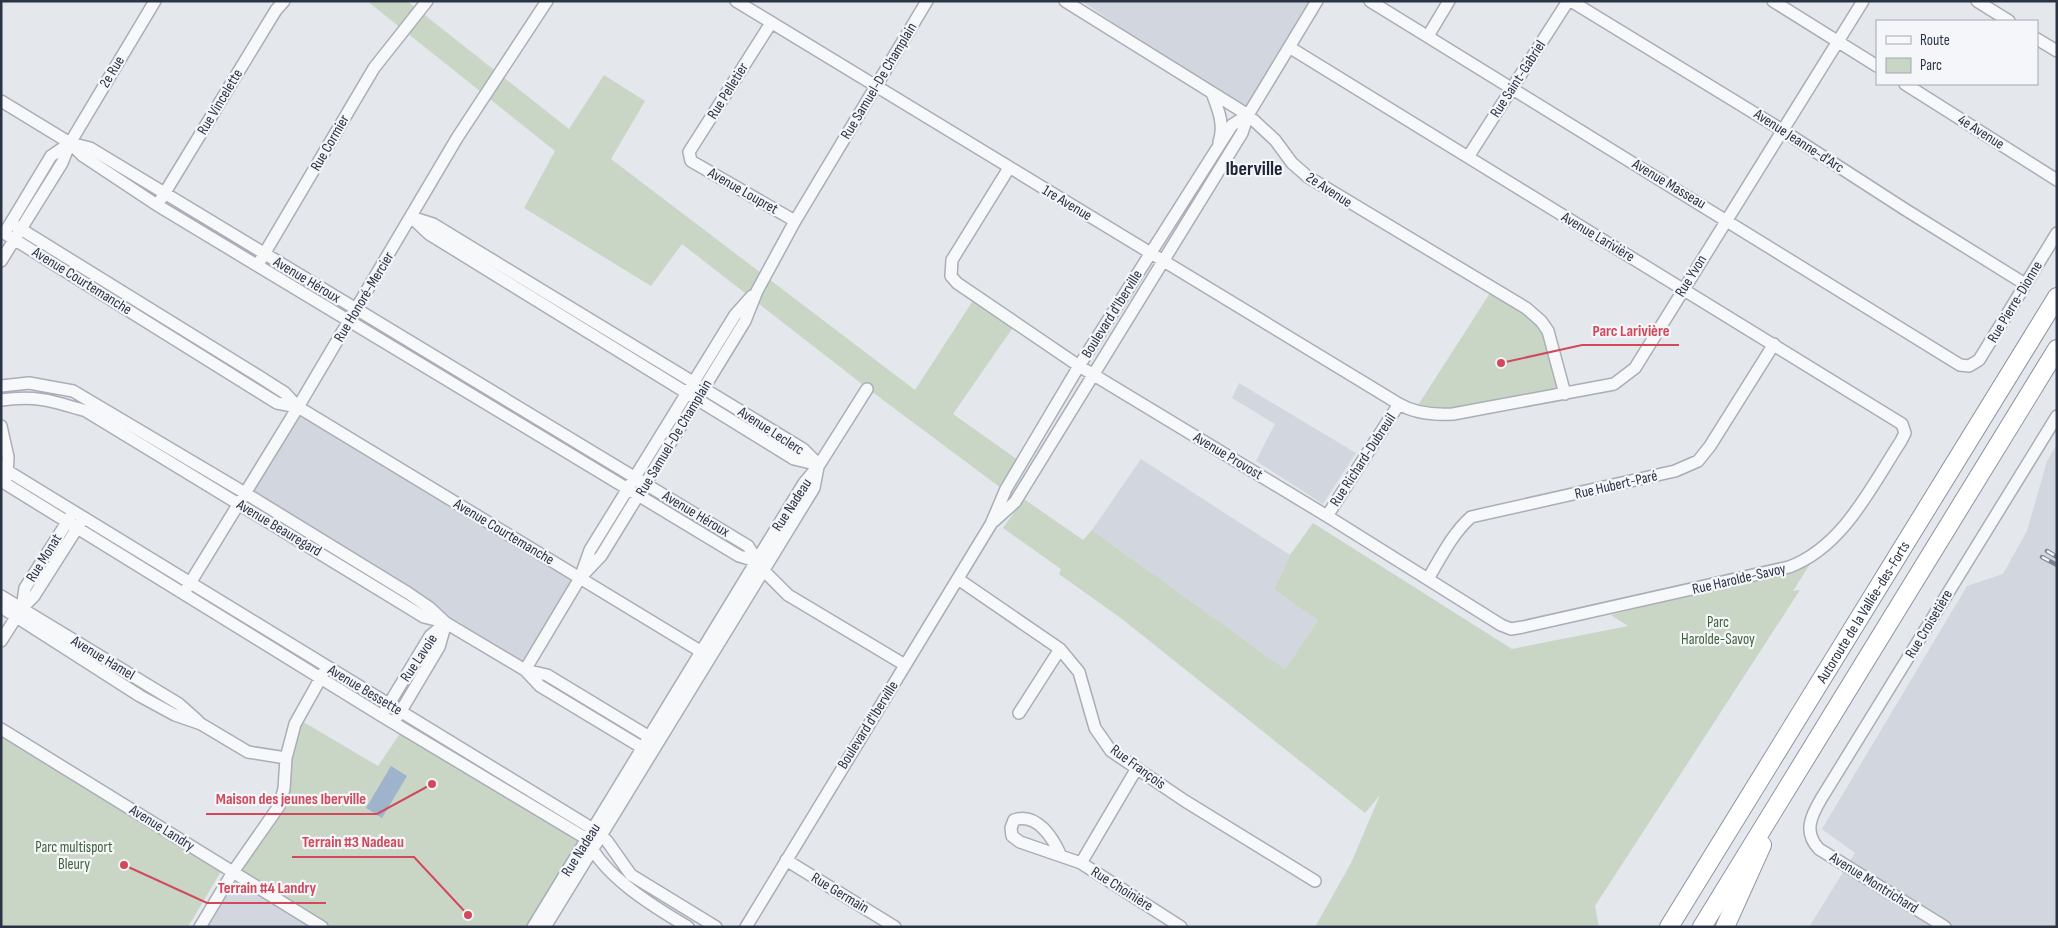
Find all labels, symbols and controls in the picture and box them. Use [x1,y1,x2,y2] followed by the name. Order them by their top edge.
[837,19,921,143] street label: Rue Samuel-De Champlain
[1876,20,2038,85] legend
[1920,31,1950,50] text: Route
[1486,37,1550,121] street label: Rue Saint-Gabriel
[95,53,129,91] street label: 2e Rue
[1920,56,1942,75] text: Parc
[703,59,753,123] street label: Rue Pelletier
[193,66,247,138] street label: Rue Vincelette
[1749,104,1848,177] street label: Avenue Jeanne-d'Arc
[1954,110,2008,154] street label: 4e Avenue
[306,111,354,175] street label: Rue Cormier
[1628,154,1709,213] street label: Avenue Masseau
[1225,157,1283,181] district label: Iberville
[704,163,782,219] street label: Avenue Loupret
[1302,168,1356,212] street label: 2e Avenue
[1039,181,1095,225] street label: 1re Avenue
[1557,207,1638,266] street label: Avenue Larivière
[28,242,135,319] street label: Avenue Courtemanche
[330,248,399,346] street label: Rue Honoré-Mercier
[1671,251,1711,301] street label: Rue Yvon
[269,252,344,308] street label: Avenue Héroux
[1983,258,2047,346] street label: Rue Pierre-Dionne
[1077,266,1147,362] street label: Boulevard d'Iberville
[1582,314,1679,345] callout: Parc Larivière
[1592,322,1670,341] text: Parc Larivière
[632,376,716,500] street label: Rue Samuel-De Champlain
[733,402,808,459] street label: Avenue Leclerc
[1326,410,1400,510] street label: Rue Richard-Dubreuil
[1189,427,1266,484] street label: Avenue Provost
[1573,466,1659,504] street label: Rue Hubert-Paré
[768,475,816,535] street label: Rue Nadeau
[658,486,733,542] street label: Avenue Héroux
[449,494,558,569] street label: Avenue Courtemanche
[232,495,325,561] street label: Avenue Beauregard
[22,530,66,586] street label: Rue Monat
[1812,538,1914,687] street label: Autoroute de la Vallée-des-Forts
[1690,559,1788,599] street label: Rue Harolde-Savoy
[1901,586,1957,662] street label: Rue Croisetière
[1681,613,1755,649] park label: Parc Harolde-Savoy
[396,630,442,686] street label: Rue Lavoie
[67,631,138,684] street label: Avenue Hamel
[324,660,406,720] street label: Avenue Bessette
[833,677,903,773] street label: Boulevard d'Iberville
[1107,741,1169,793] street label: Rue François
[206,783,377,814] callout: Maison des jeunes Iberville
[216,790,366,809] text: Maison des jeunes Iberville
[125,800,198,856] street label: Avenue Landry
[557,820,605,880] street label: Rue Nadeau
[292,826,414,857] callout: Terrain #3 Nadeau
[302,833,404,852] text: Terrain #3 Nadeau
[35,838,113,874] park label: Parc multisport Bleury
[1825,848,1922,918] street label: Avenue Montrichard
[1087,862,1157,916] street label: Rue Choinière
[808,868,872,918] street label: Rue Germain
[207,872,326,903] callout: Terrain #4 Landry
[218,879,317,898] text: Terrain #4 Landry

